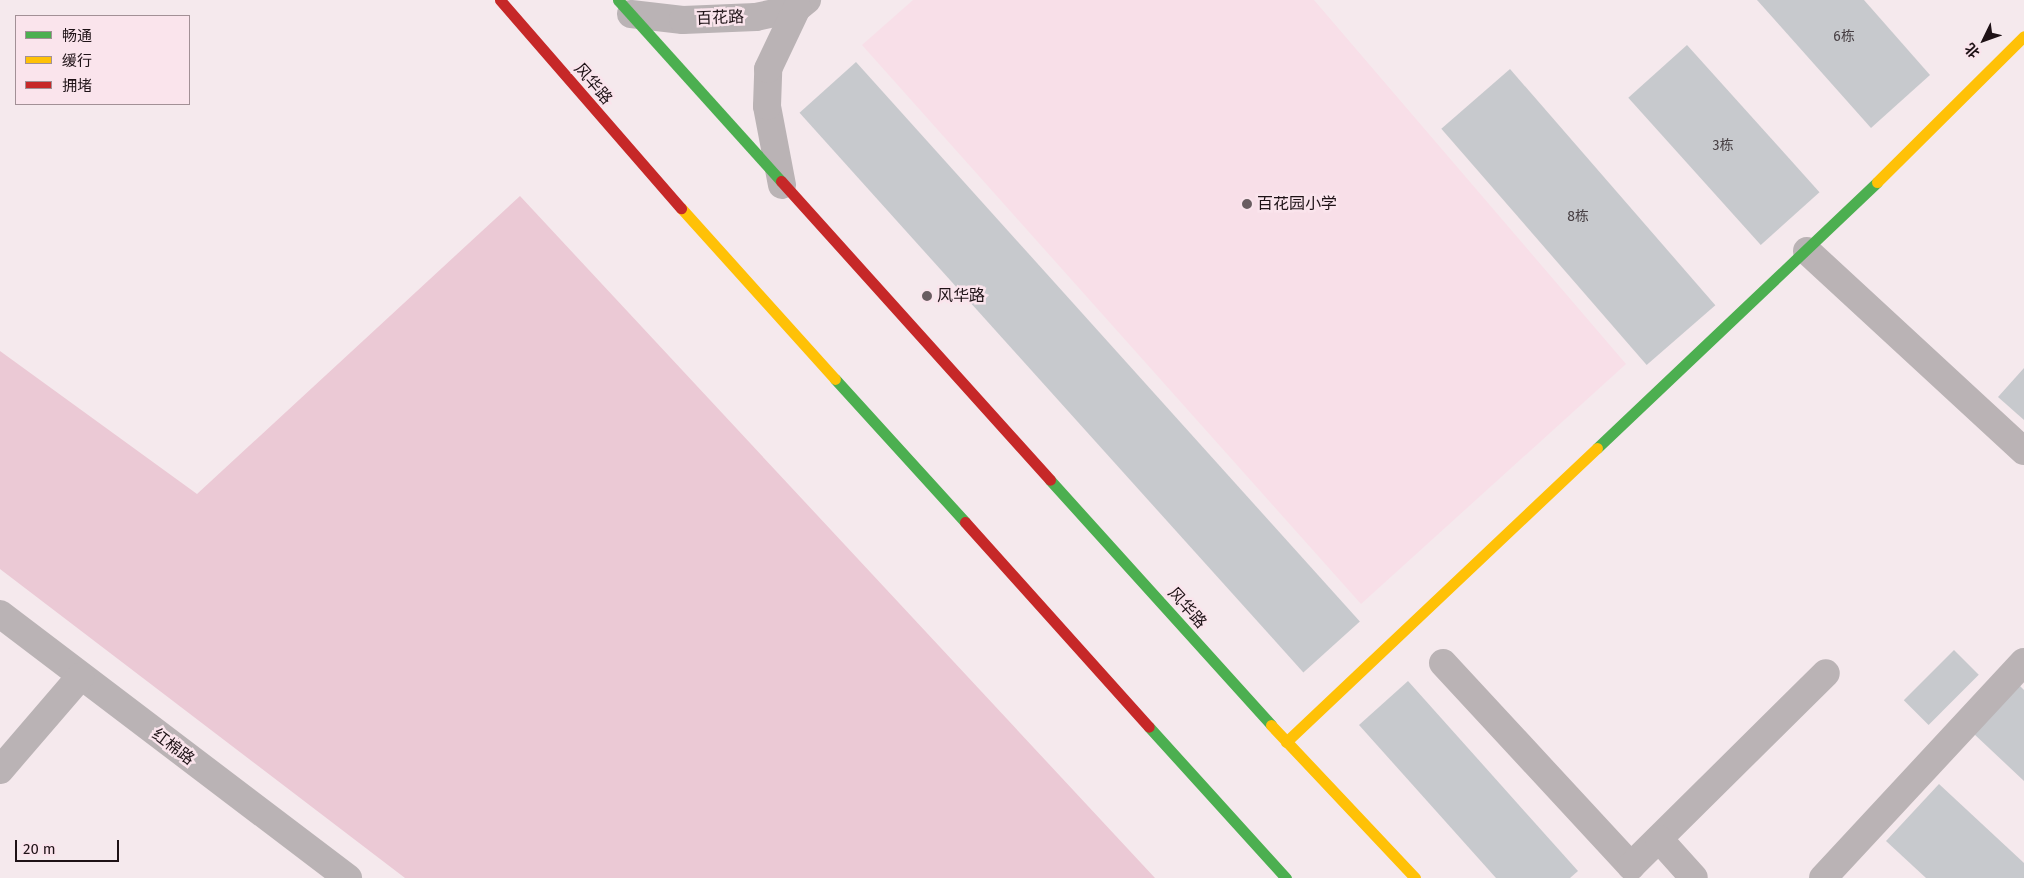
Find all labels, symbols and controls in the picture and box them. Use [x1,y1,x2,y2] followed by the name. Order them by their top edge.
[696,8,744,28] street label: 百花路
[15,15,190,105] legend
[1959,15,2009,65] north arrow
[62,27,92,45] text: 畅通
[1833,29,1855,45] house number: 6栋
[1961,39,1983,61] text: 北
[62,52,92,70] text: 缓行
[570,60,616,108] street label: 风华路
[62,77,92,95] text: 拥堵
[1713,138,1733,154] house number: 3栋
[1257,194,1337,214] place label: 百花园小学
[1241,198,1253,210] marker: 百花园小学
[1567,209,1589,225] house number: 8栋
[937,286,985,306] place label: 风华路
[921,290,933,302] marker: 风华路
[1164,584,1210,632] street label: 风华路
[148,725,198,769] street label: 红棉路
[18,830,121,862] scale bar
[23,840,56,858] text: 20 m

